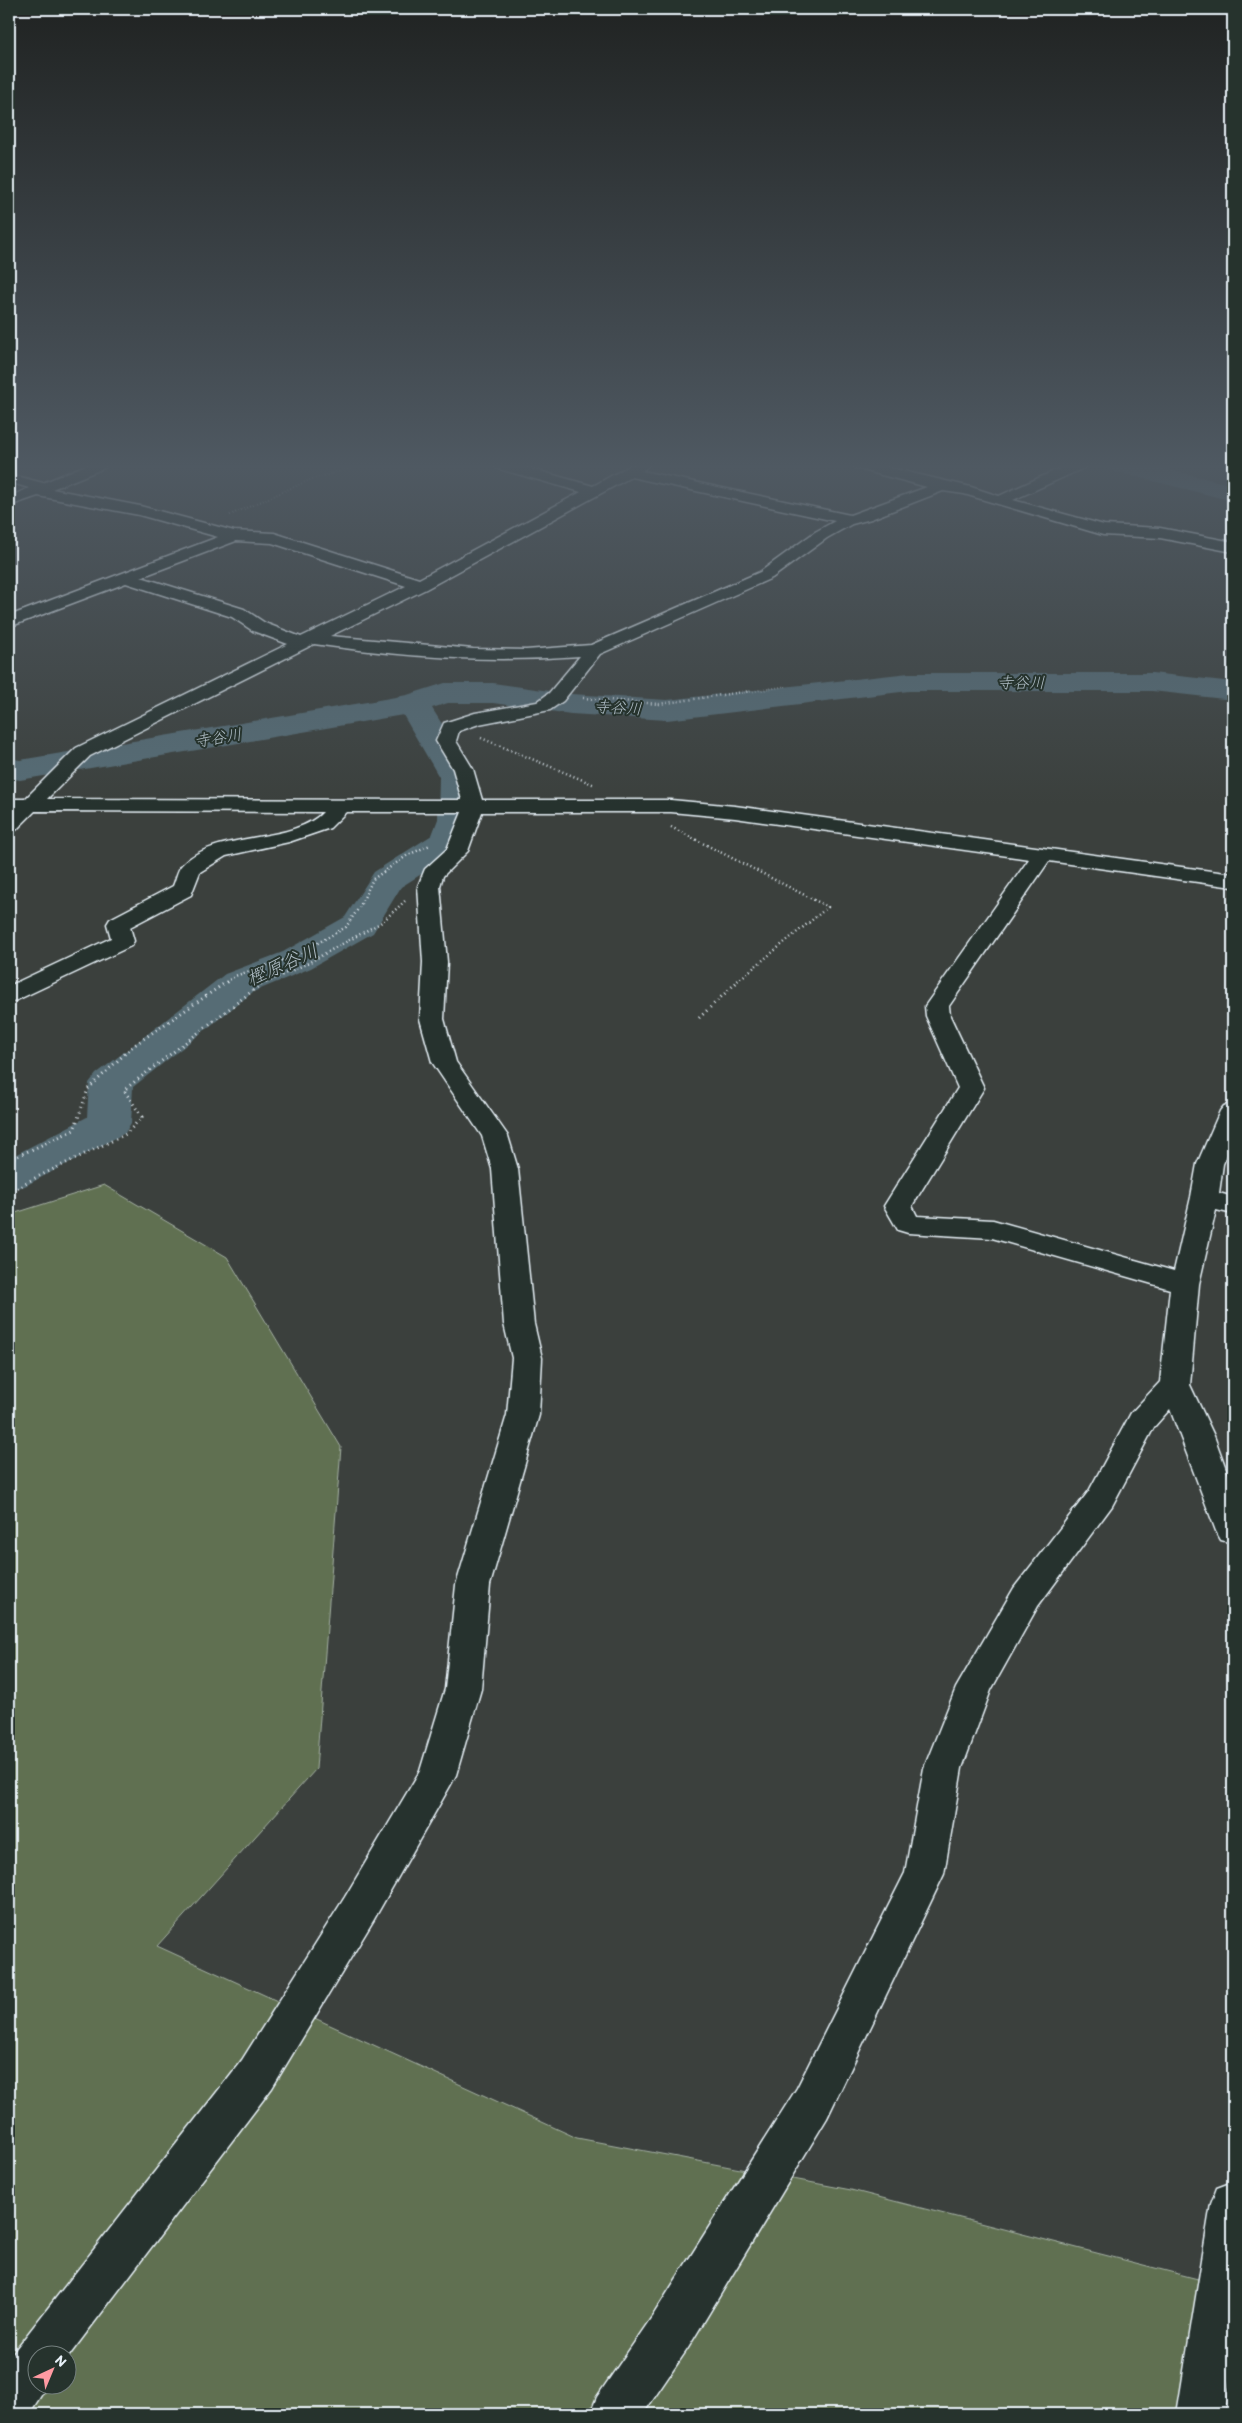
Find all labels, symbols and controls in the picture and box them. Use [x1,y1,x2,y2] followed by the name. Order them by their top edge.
[997,673,1045,692] water label: 寺谷川
[594,697,642,718] water label: 寺谷川
[193,724,243,751] water label: 寺谷川
[243,938,322,990] water label: 樫原谷川
[28,2346,78,2396] north arrow
[51,2352,70,2370] text: N

